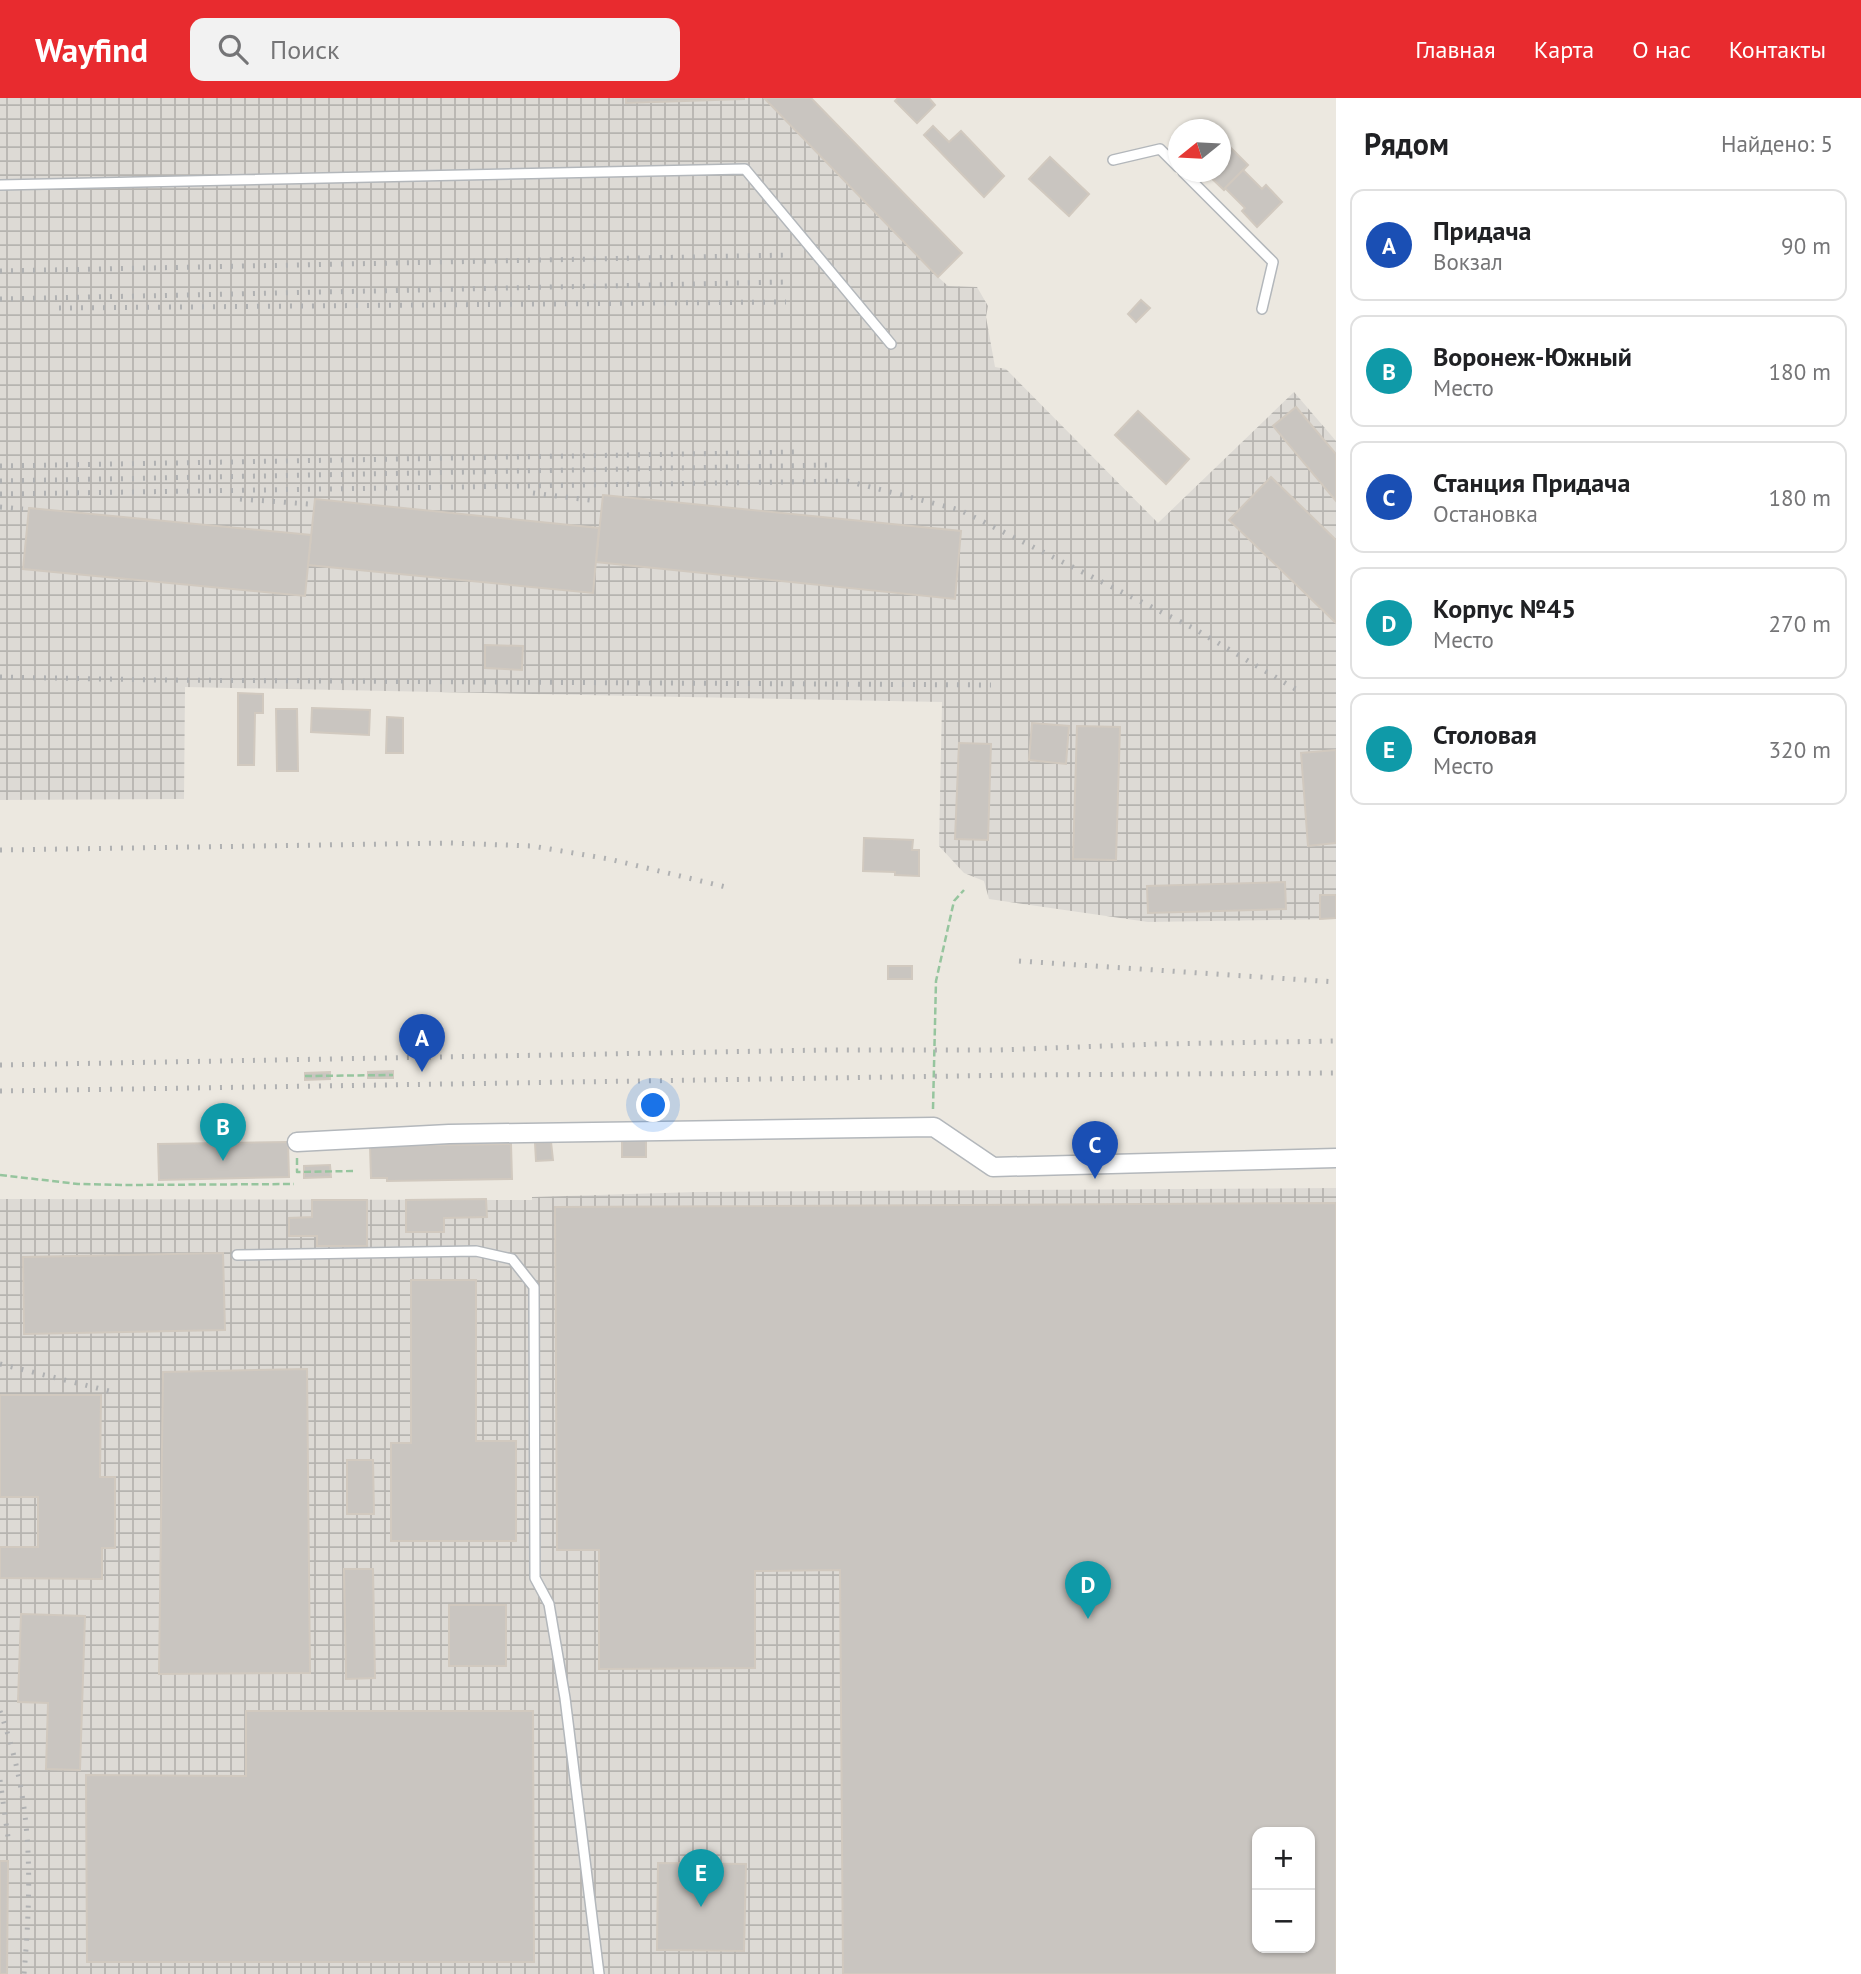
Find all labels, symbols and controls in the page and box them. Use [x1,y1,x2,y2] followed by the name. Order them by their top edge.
[190,18,680,81] search box
[35,28,148,71] text: Wayfind
[214,30,252,68] icon: search
[270,33,339,66] text: Поиск
[1415,34,1496,65] text: Главная
[1534,34,1594,65] text: Карта
[1632,34,1691,65] text: О нас
[1729,34,1826,65] text: Контакты
[1168,119,1231,182] north arrow
[1364,124,1449,163] text: Рядом
[1721,129,1833,158] text: Найдено: 5
[1433,214,1532,247] text: Придача
[1382,231,1396,260] text: A
[1781,231,1831,260] text: 90 m
[1433,247,1503,276] text: Вокзал
[1433,340,1632,373] text: Воронеж-Южный
[1382,357,1396,386] text: B
[1769,357,1831,386] text: 180 m
[1433,373,1494,402] text: Место
[1433,466,1630,499] text: Станция Придача
[1383,483,1395,512] text: C
[1769,483,1831,512] text: 180 m
[1433,499,1538,528] text: Остановка
[1433,592,1576,625] text: Корпус №45
[1382,609,1396,638] text: D
[1769,609,1831,638] text: 270 m
[1433,625,1494,654] text: Место
[1433,718,1537,751] text: Столовая
[1383,735,1395,764] text: E
[1769,735,1831,764] text: 320 m
[1433,751,1494,780] text: Место
[399,1014,445,1072] pin: A
[636,1088,670,1122] your location
[200,1103,246,1161] pin: B
[1072,1121,1118,1179] pin: C
[1065,1561,1111,1619] pin: D
[1252,1827,1315,1953] map controls
[1252,1827,1315,1890] button: +
[678,1849,724,1907] pin: E
[1252,1890,1315,1953] button: −

